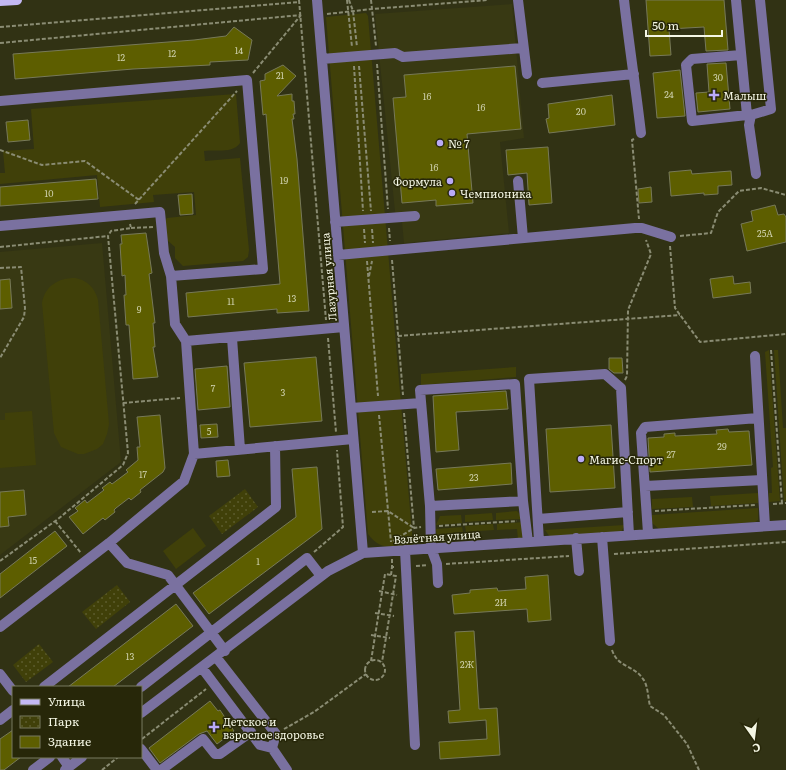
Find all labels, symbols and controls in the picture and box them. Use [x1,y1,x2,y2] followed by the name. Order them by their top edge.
[646,12,722,38] scale bar
[652,16,679,34] text: 50 m
[235,43,243,57] house number: 14
[168,46,177,60] house number: 12
[117,50,126,64] house number: 12
[276,68,284,82] house number: 21
[713,70,723,84] house number: 30
[664,87,674,101] house number: 24
[723,87,767,103] place label: Малыш
[423,89,431,103] house number: 16
[708,89,720,101] marker: Малыш
[477,100,485,114] house number: 16
[576,104,586,118] house number: 20
[448,135,470,151] place label: № 7
[435,138,445,148] marker: № 7
[430,160,438,174] house number: 16
[280,173,288,187] house number: 19
[393,173,442,189] place label: Формула
[445,176,455,186] marker: Формула
[460,185,532,201] place label: Чемпионика
[45,186,53,200] house number: 10
[447,188,457,198] marker: Чемпионика
[757,226,773,240] house number: 25А
[316,232,340,322] street label: Лазурная улица
[288,291,296,305] house number: 13
[227,294,235,308] house number: 11
[137,302,142,316] house number: 9
[211,381,216,395] house number: 7
[281,385,286,399] house number: 3
[207,424,212,438] house number: 5
[717,439,727,453] house number: 29
[666,447,676,461] house number: 27
[589,451,663,467] place label: Магис-Спорт
[576,454,586,464] marker: Магис-Спорт
[139,467,147,481] house number: 17
[469,470,479,484] house number: 23
[393,525,481,547] street label: Взлётная улица
[29,553,38,567] house number: 15
[256,554,260,568] house number: 1
[495,595,507,609] house number: 2И
[126,649,134,663] house number: 13
[460,657,475,671] house number: 2Ж
[12,686,142,758] legend
[48,692,86,710] text: Улица
[48,712,79,730] text: Парк
[223,713,324,742] place label: Детское и взрослое здоровье
[734,718,774,758] north arrow
[208,721,220,733] marker: Детское и взрослое здоровье
[48,732,91,750] text: Здание
[751,740,762,757] text: С

